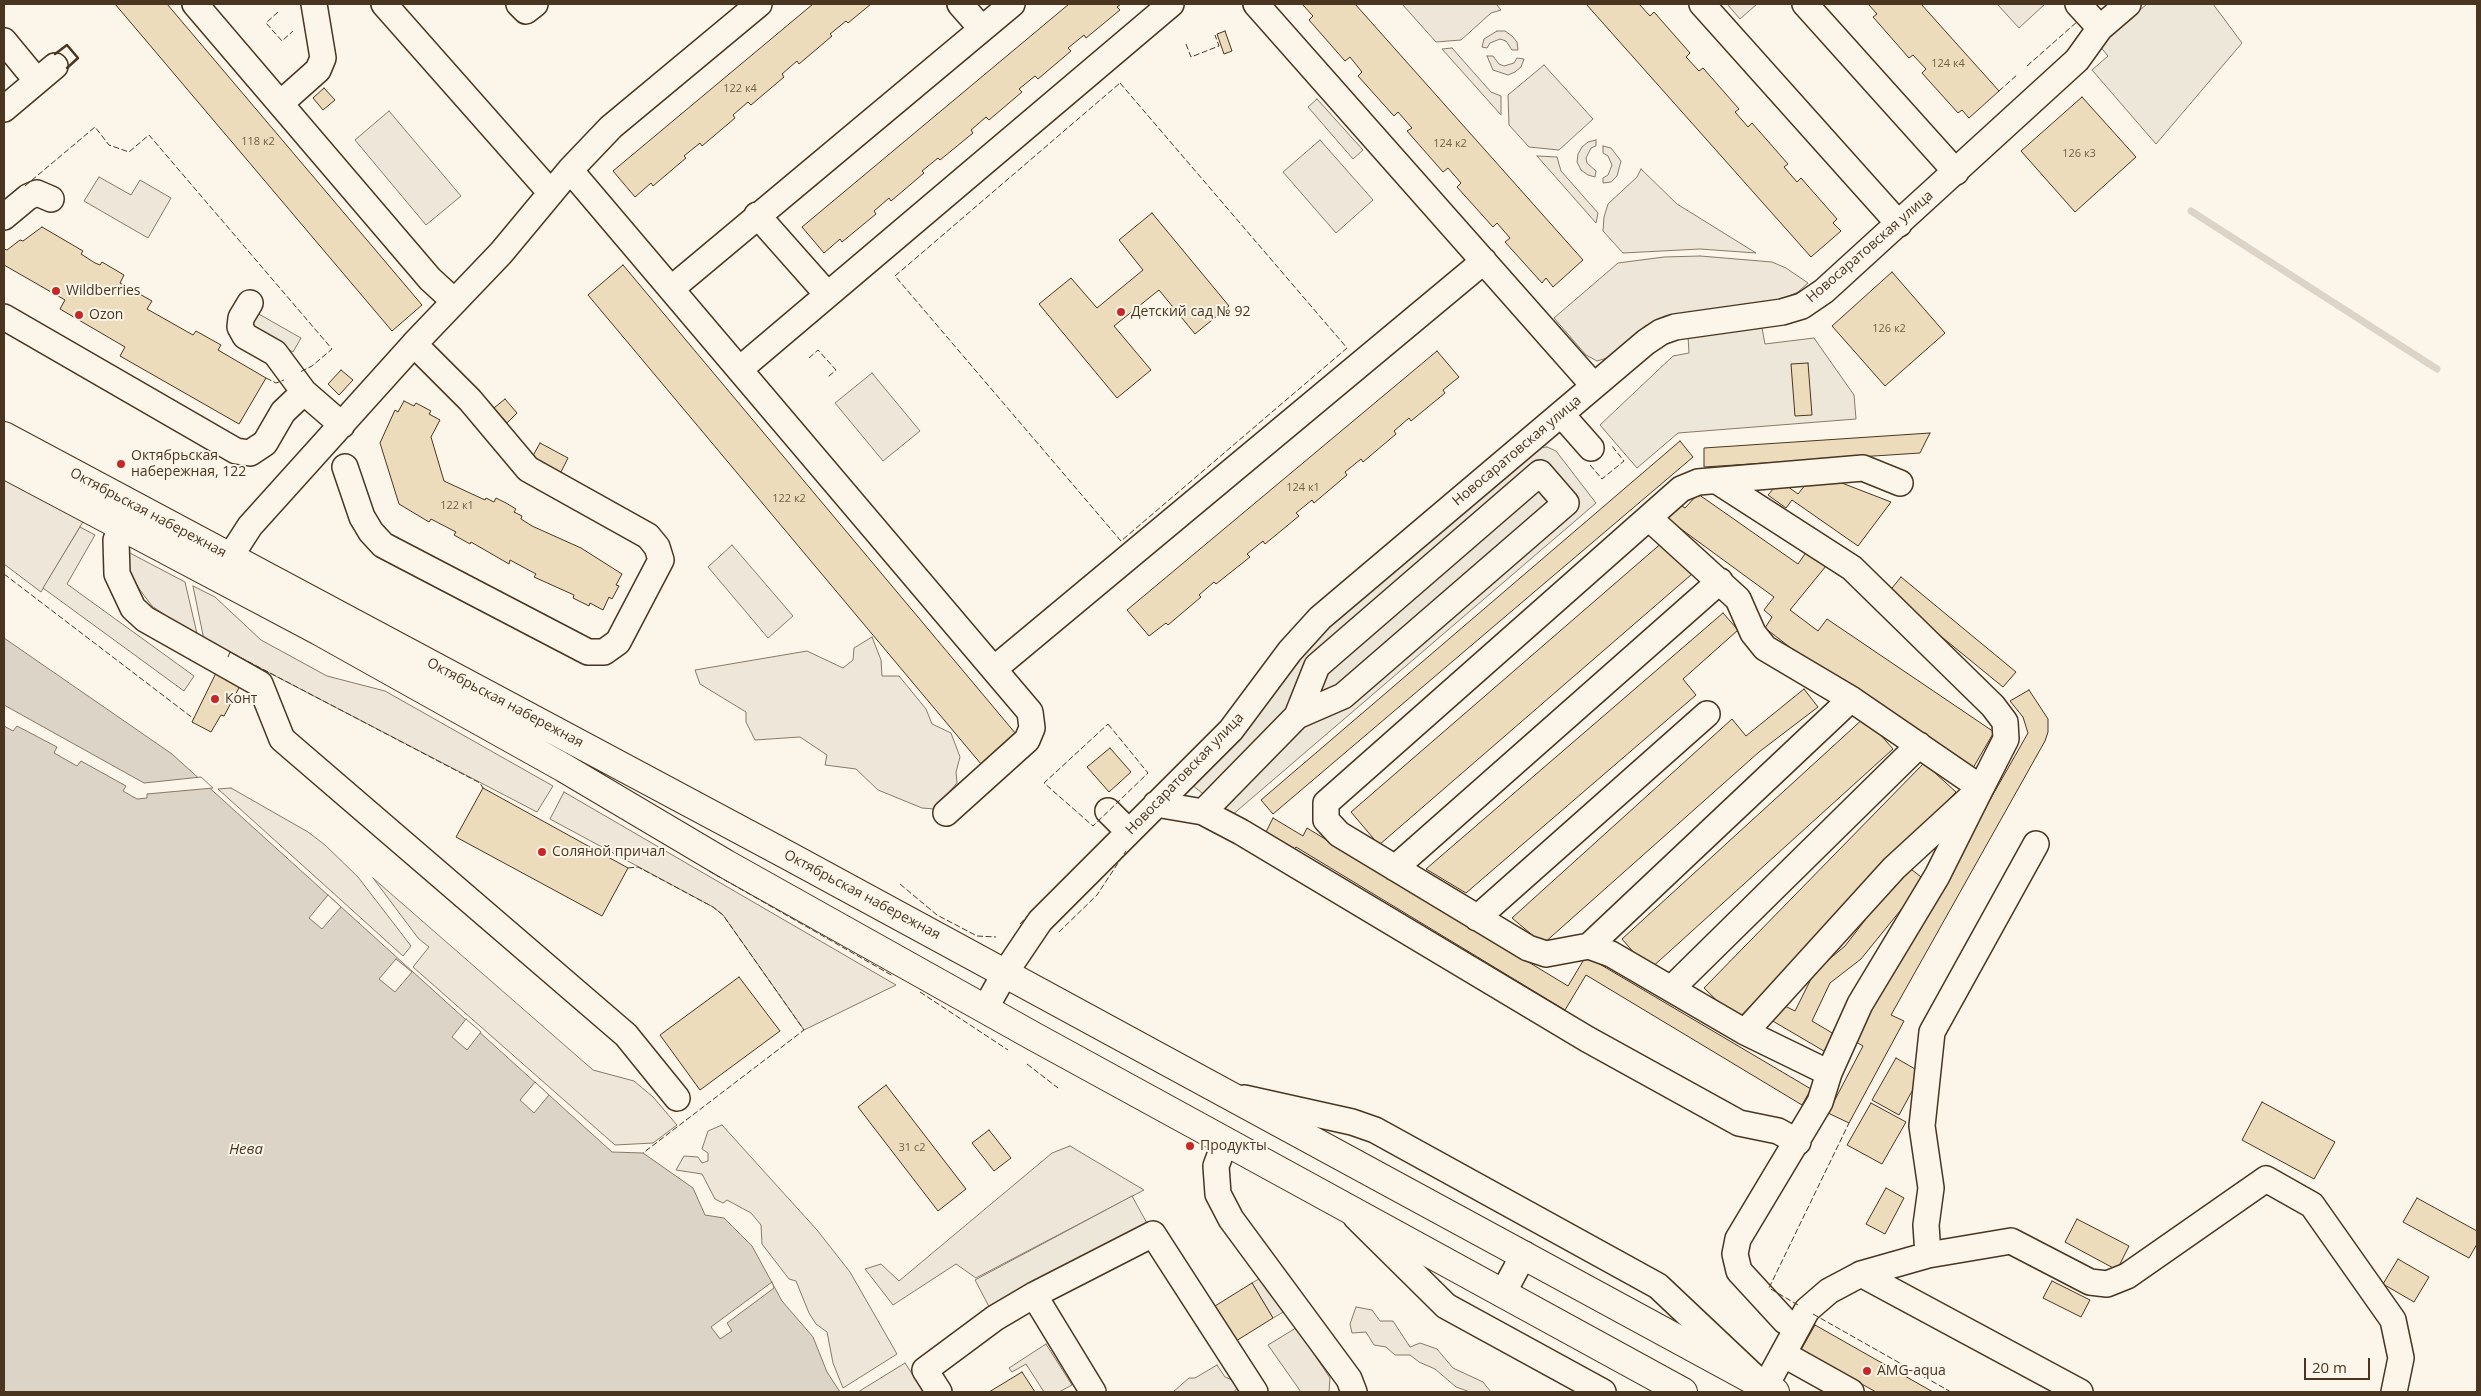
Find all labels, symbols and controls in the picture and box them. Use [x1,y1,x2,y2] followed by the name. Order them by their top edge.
[1931,57,1965,71] house number: 124 к4
[723,82,757,96] house number: 122 к4
[241,135,275,149] house number: 118 к2
[1433,137,1467,151] house number: 124 к2
[2062,147,2096,161] house number: 126 к3
[1803,187,1937,307] street label: Новосаратовская улица
[66,283,140,299] place label: Wildberries
[50,285,62,297] marker: Wildberries
[1131,304,1250,320] place label: Детский сад № 92
[1115,306,1127,318] marker: Детский сад № 92
[89,307,123,323] place label: Ozon
[73,309,85,321] marker: Ozon
[1872,322,1906,336] house number: 126 к2
[1449,392,1585,510] street label: Новосаратовская улица
[131,448,246,481] place label: Октябрьская набережная, 122
[115,458,127,470] marker: Октябрьская набережная, 122
[67,465,229,561] street label: Октябрьская набережная
[1286,481,1320,495] house number: 124 к1
[772,492,806,506] house number: 122 к2
[440,499,474,513] house number: 122 к1
[424,655,586,751] street label: Октябрьская набережная
[225,691,257,707] place label: Конт
[209,693,221,705] marker: Конт
[1122,710,1248,838] street label: Новосаратовская улица
[552,844,665,860] place label: Соляной причал
[536,846,548,858] marker: Соляной причал
[781,847,943,943] street label: Октябрьская набережная
[1200,1138,1267,1154] place label: Продукты
[1184,1140,1196,1152] marker: Продукты
[229,1141,263,1159] water label: Нева
[899,1141,925,1155] house number: 31 с2
[2306,1348,2372,1380] scale bar
[2312,1357,2347,1377] text: 20 m
[1877,1363,1946,1379] place label: AMG-aqua
[1861,1365,1873,1377] marker: AMG-aqua

